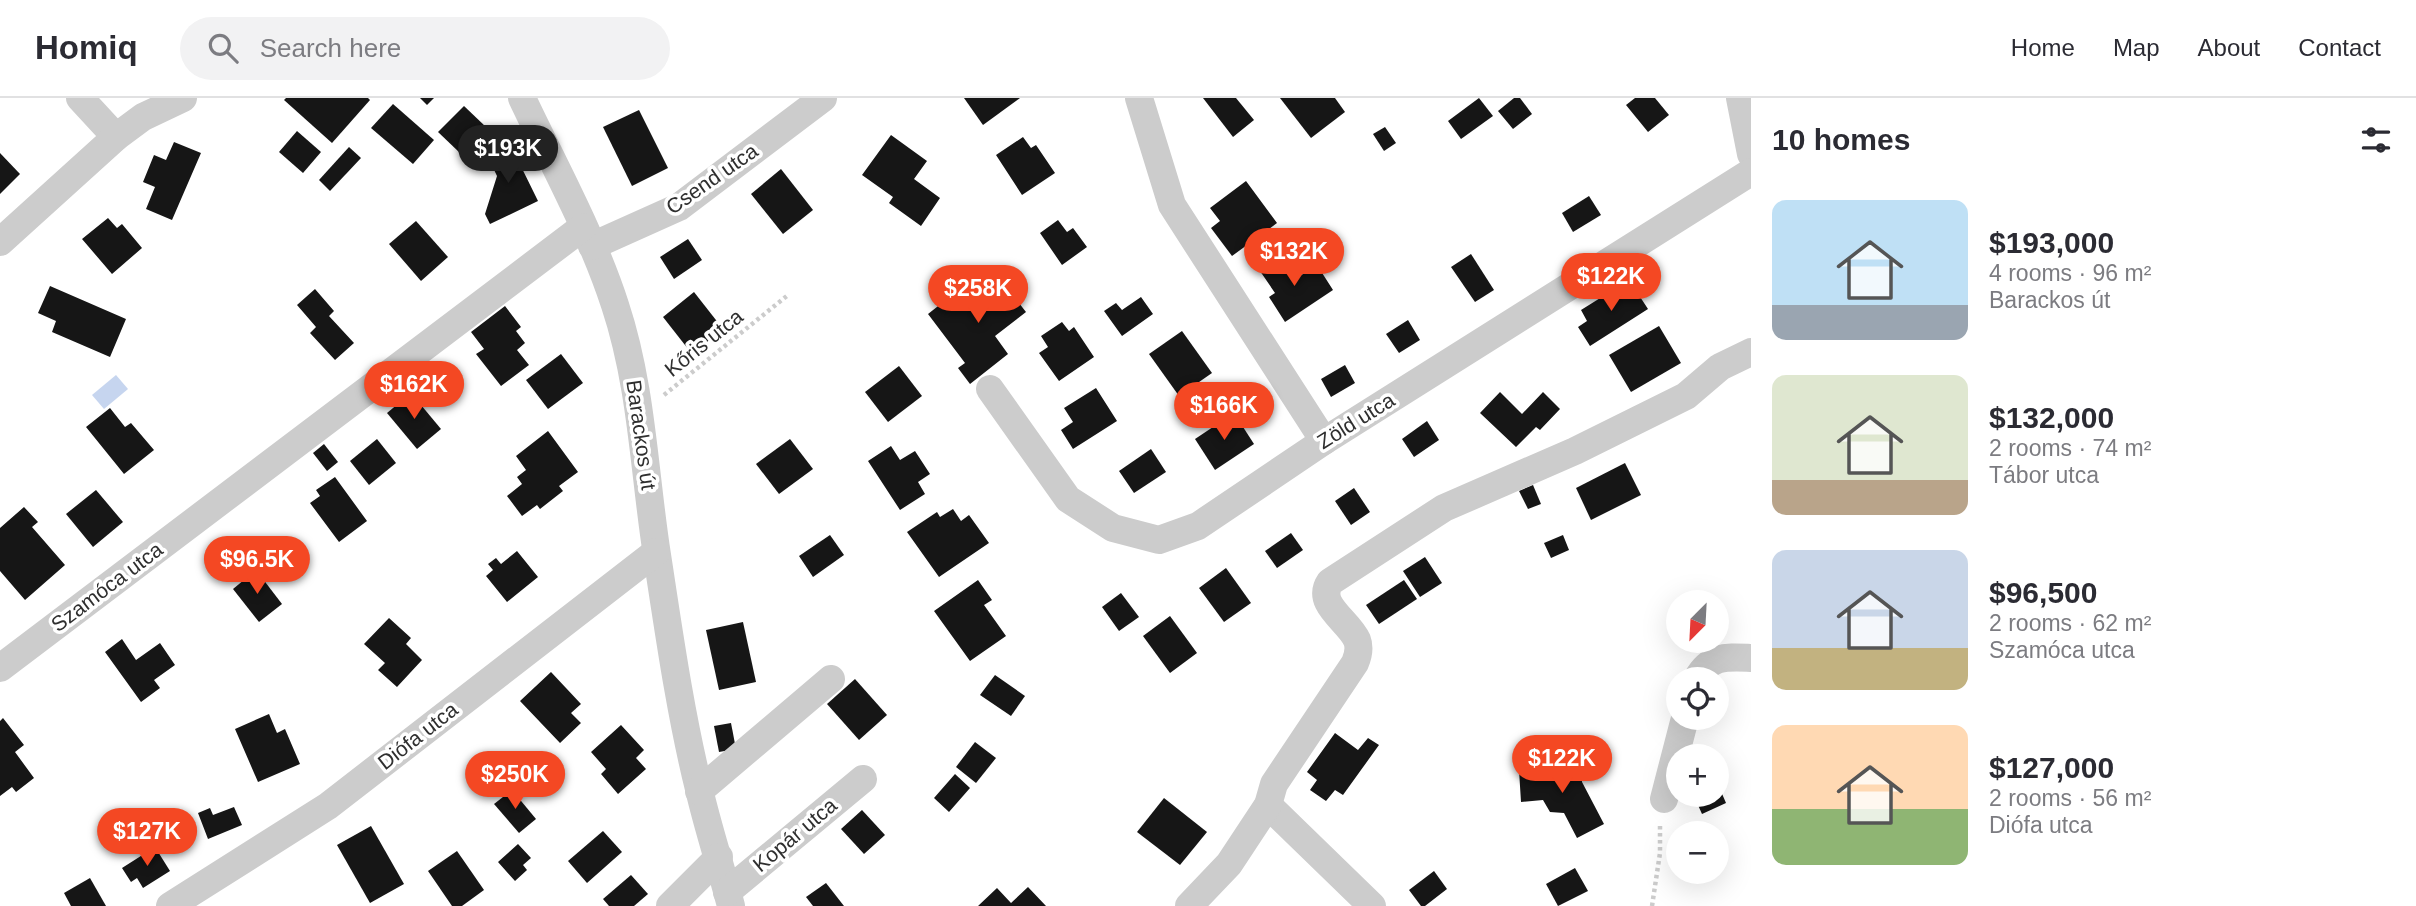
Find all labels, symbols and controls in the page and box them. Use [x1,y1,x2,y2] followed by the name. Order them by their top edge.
[180,17,670,80] search box
[35,29,138,66] text: Homiq
[204,29,242,67] icon: search
[260,33,401,63] text: Search here
[2011,34,2075,61] text: Home
[2113,34,2160,61] text: Map
[2198,34,2260,61] text: About
[2298,34,2381,61] text: Contact
[2357,121,2395,159] icon: filters
[1772,123,1910,156] text: 10 homes
[459,126,557,185] pin: $193K
[474,135,542,161] text: $193K
[662,139,762,218] street label: Csend utca
[1989,226,2114,259] text: $193,000
[1245,228,1343,288] pin: $132K
[1828,228,1912,312] icon: home
[1260,238,1328,264] text: $132K
[1562,254,1660,313] pin: $122K
[1989,260,2151,286] text: 4 rooms · 96 m²
[1577,263,1645,289] text: $122K
[929,266,1027,325] pin: $258K
[944,275,1012,301] text: $258K
[1989,287,2110,313] text: Barackos út
[660,304,747,381] street label: Kőris utca
[365,362,463,421] pin: $162K
[380,371,448,397] text: $162K
[622,378,661,492] street label: Barackos út
[1175,382,1273,442] pin: $166K
[1313,388,1399,453] street label: Zöld utca
[1190,392,1258,418] text: $166K
[1989,401,2114,434] text: $132,000
[1828,403,1912,487] icon: home
[1989,435,2151,461] text: 2 rooms · 74 m²
[1989,462,2099,488] text: Tábor utca
[200,536,314,596] pin: $96.5K
[47,537,167,636] street label: Szamóca utca
[220,546,294,572] text: $96.5K
[1989,576,2097,609] text: $96,500
[1828,578,1912,662] icon: home
[1666,590,1729,653] north arrow
[1666,590,1729,884] map controls
[1989,610,2151,636] text: 2 rooms · 62 m²
[1989,637,2135,663] text: Szamóca utca
[1666,667,1729,730] button: locate
[373,697,462,774] street label: Diófa utca
[1513,736,1611,795] pin: $122K
[1666,744,1729,807] button: +
[1528,745,1596,771] text: $122K
[1989,751,2114,784] text: $127,000
[466,752,564,811] pin: $250K
[1828,753,1912,837] icon: home
[481,761,549,787] text: $250K
[1989,785,2151,811] text: 2 rooms · 56 m²
[748,793,841,876] street label: Kopár utca
[98,808,196,868] pin: $127K
[1989,812,2093,838] text: Diófa utca
[113,818,181,844] text: $127K
[1666,821,1729,884] button: −

